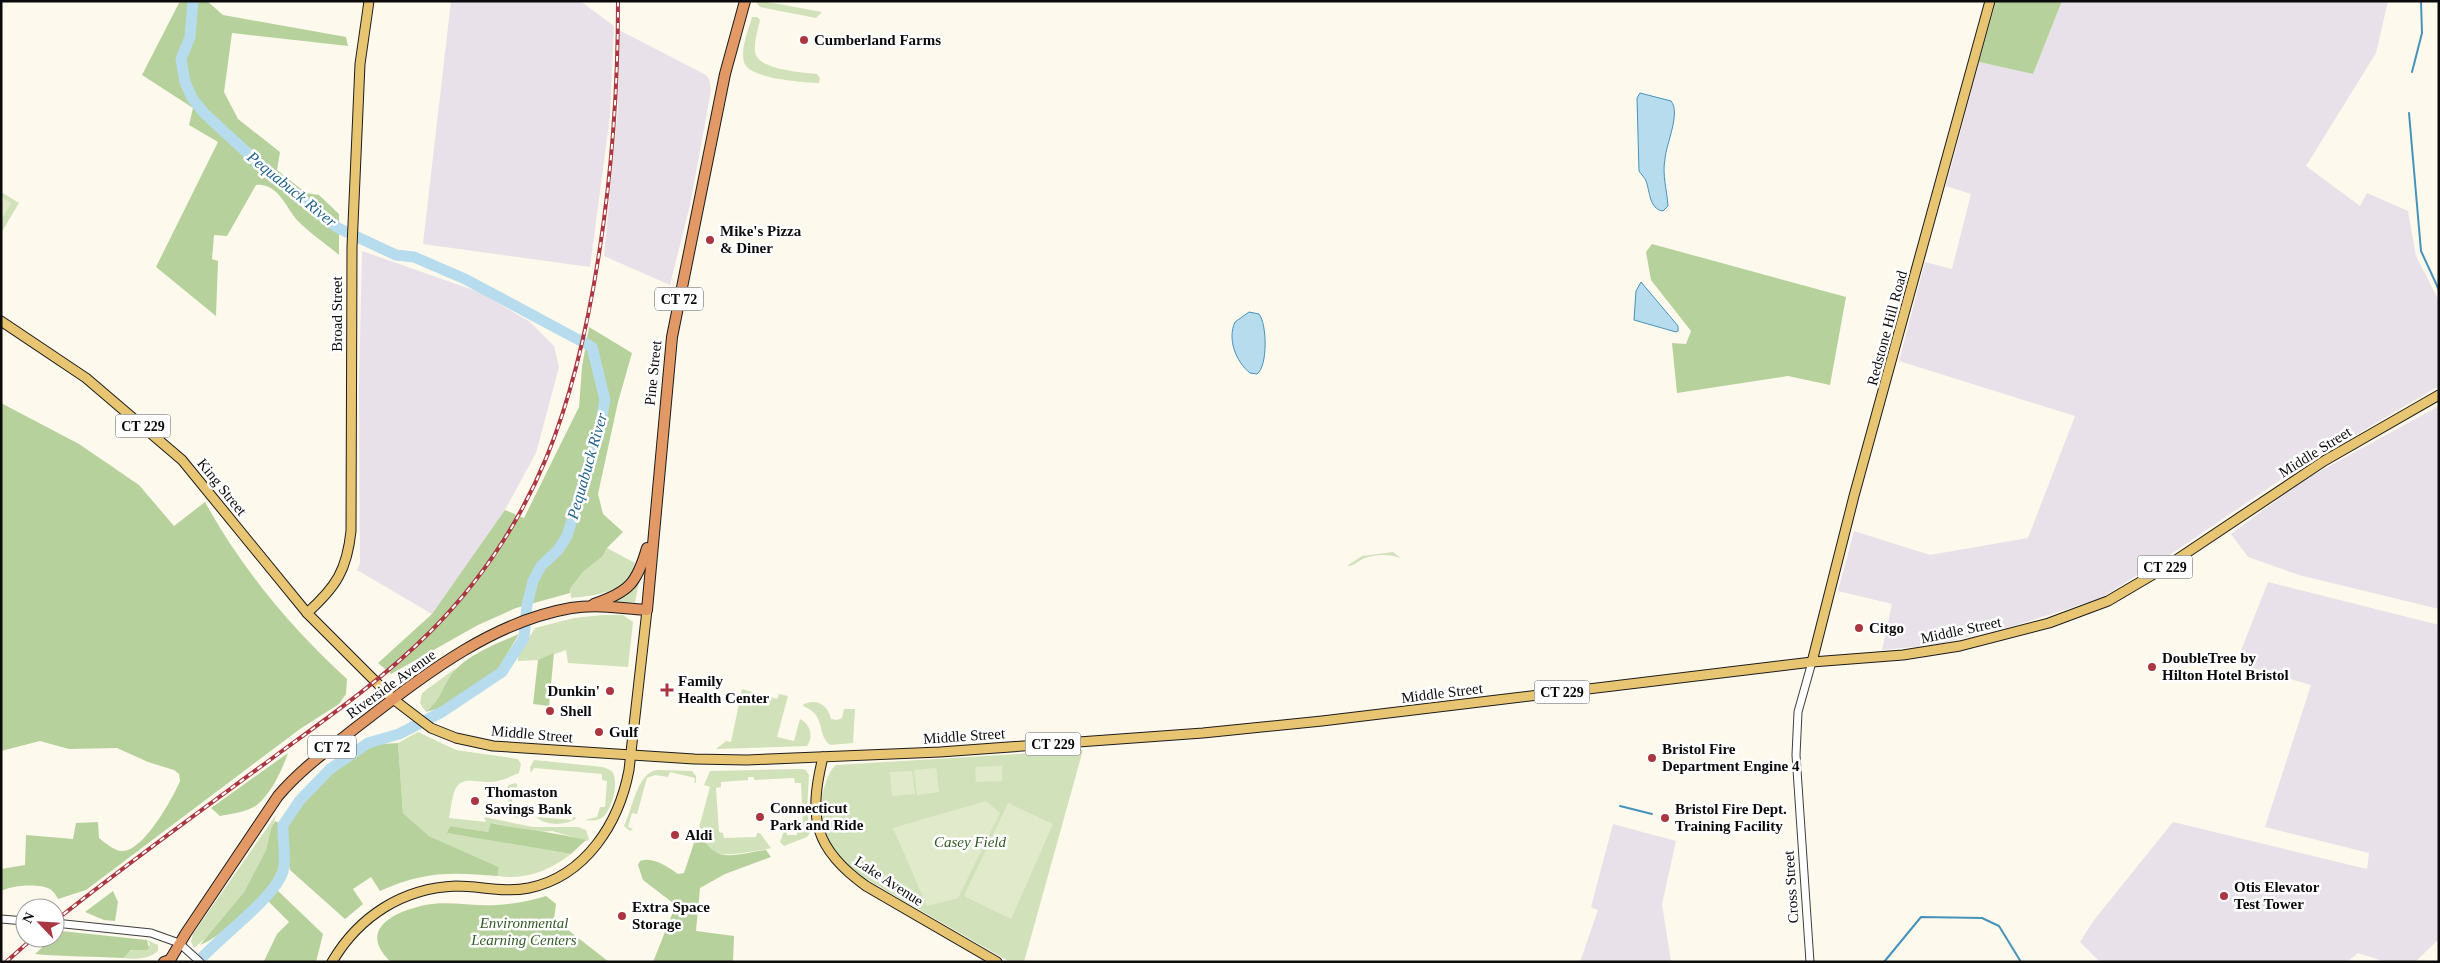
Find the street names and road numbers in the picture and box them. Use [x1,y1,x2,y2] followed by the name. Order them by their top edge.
[1864,268,1910,387] street label: Redstone Hill Road
[329,275,345,352] street label: Broad Street
[655,288,703,310] road number: CT 72
[642,339,664,406] street label: Pine Street
[116,414,170,438] road number: CT 229
[2276,423,2355,481] street label: Middle Street
[194,455,250,519] street label: King Street
[2138,556,2192,578] road number: CT 229
[1919,613,2004,646] street label: Middle Street
[343,646,439,722] street label: Riverside Avenue
[1400,680,1485,706] street label: Middle Street
[1534,680,1590,704] road number: CT 229
[490,722,574,746] street label: Middle Street
[923,725,1006,747] street label: Middle Street
[1026,732,1080,756] road number: CT 229
[308,736,356,759] road number: CT 72
[1780,849,1802,924] street label: Cross Street
[852,853,927,909] street label: Lake Avenue

